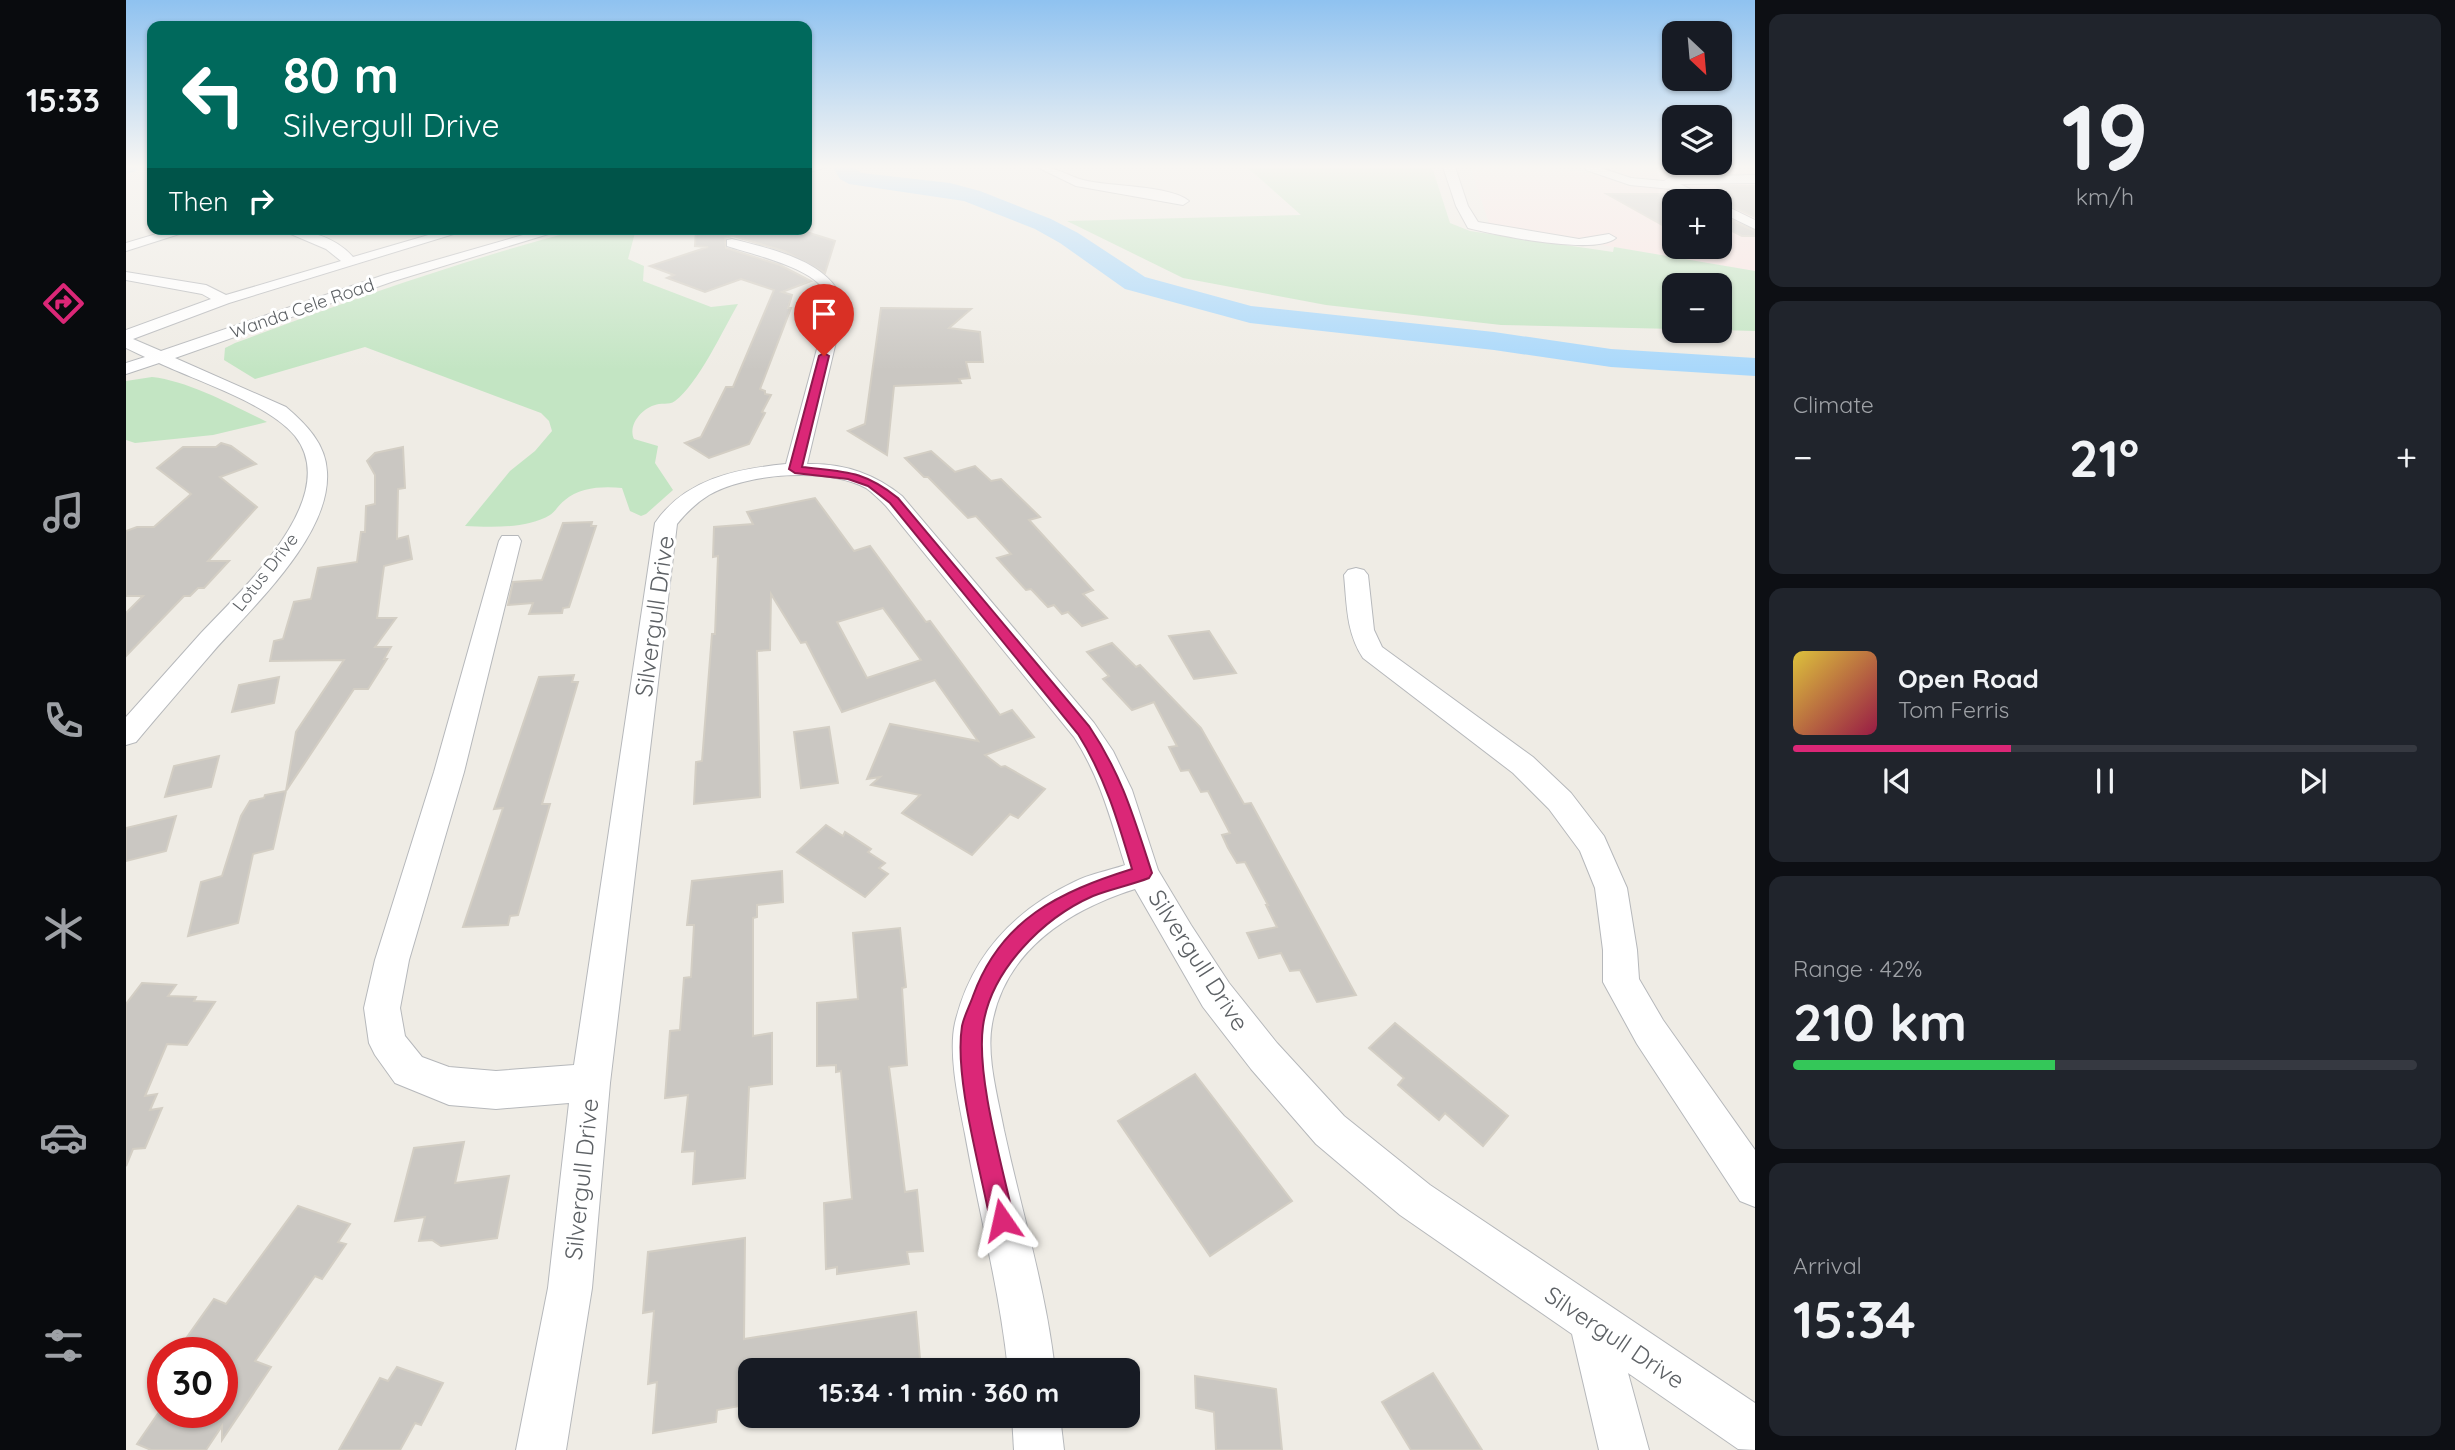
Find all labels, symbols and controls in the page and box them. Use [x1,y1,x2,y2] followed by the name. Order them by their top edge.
[1662,21,1732,91] north arrow
[1662,21,1732,343] map controls
[283,44,399,105] text: 80 m
[168,49,259,140] icon: left
[2061,79,2149,193] text: 19
[26,80,100,120] text: 15:33
[283,105,499,145] text: Silvergull Drive
[1662,105,1732,175] button: layers
[242,182,280,220] icon: right
[2076,182,2134,211] text: km/h
[168,185,228,218] text: Then
[1662,189,1732,259] button: +
[227,273,377,343] street label: Wanda Cele Road
[1662,273,1732,343] button: −
[39,279,88,328] icon: directions
[794,284,854,356] pin
[805,295,843,333] icon: arrive
[1793,390,1874,419] text: Climate
[2069,425,2139,490] text: 21°
[1793,433,1813,481] text: −
[2396,433,2417,481] text: +
[39,488,88,537] icon: music
[227,528,303,616] street label: Lotus Drive
[628,534,680,698] street label: Silvergull Drive
[1898,662,2039,695] text: Open Road
[1898,695,2009,724] text: Tom Ferris
[39,696,88,745] icon: phone
[1878,762,1916,800] icon: previous
[2086,762,2124,800] icon: pause
[2294,762,2332,800] icon: next
[1142,884,1256,1036] street label: Silvergull Drive
[39,904,88,953] icon: climate
[1793,954,1922,983] text: Range · 42%
[1793,989,1967,1054] text: 210 km
[558,1097,604,1261] street label: Silvergull Drive
[39,1113,88,1162] icon: car
[965,1183,1039,1257] position arrow
[1793,1251,1862,1280] text: Arrival
[1539,1279,1691,1395] street label: Silvergull Drive
[1793,1286,1916,1351] text: 15:34
[39,1321,88,1370] icon: filters
[147,1337,238,1428] speed limit sign: 30
[819,1376,1059,1409] text: 15:34 · 1 min · 360 m

